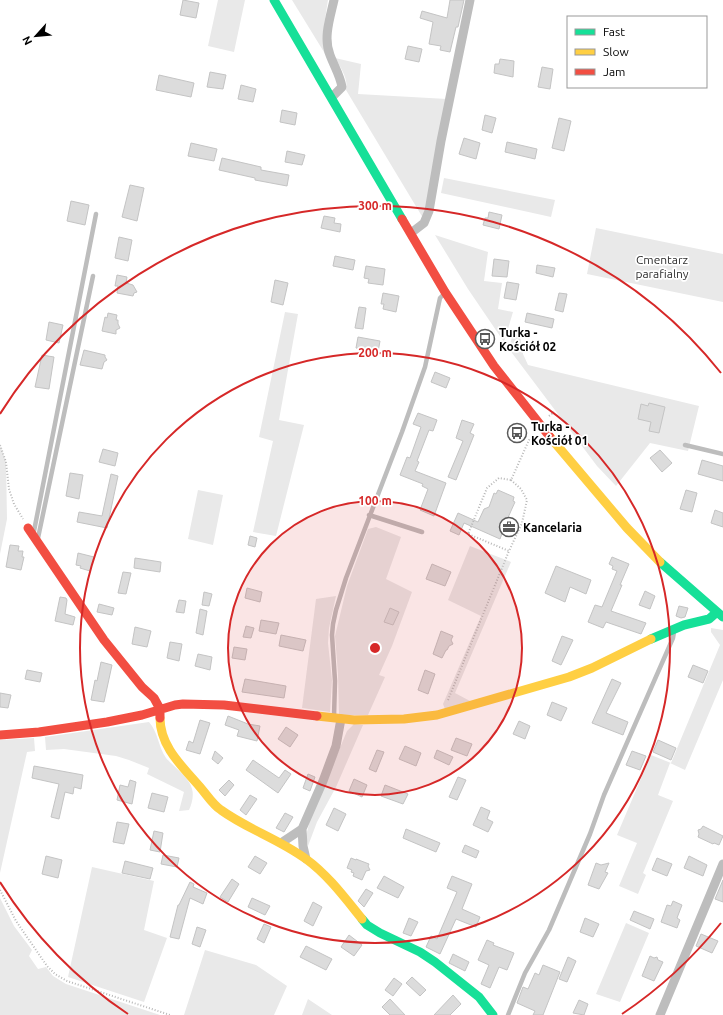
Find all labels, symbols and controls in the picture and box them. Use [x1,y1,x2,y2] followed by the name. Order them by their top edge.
[16,16,56,56] north arrow
[567,16,707,88] legend
[603,25,625,38] text: Fast
[20,34,34,47] text: N
[603,45,629,58] text: Slow
[603,65,625,78] text: Jam
[358,199,392,212] text: 300 m
[635,253,689,280] park label: Cmentarz parafialny
[499,326,557,353] place label: Turka - Kościół 02
[474,328,496,350] bus stop icon: Turka - Kościół 02
[358,346,392,359] text: 200 m
[531,420,588,447] place label: Turka - Kościół 01
[506,422,528,444] bus stop icon: Turka - Kościół 01
[358,494,392,507] text: 100 m
[498,516,520,538] office icon: Kancelaria
[523,521,582,534] place label: Kancelaria
[368,641,382,655] centre of rings

